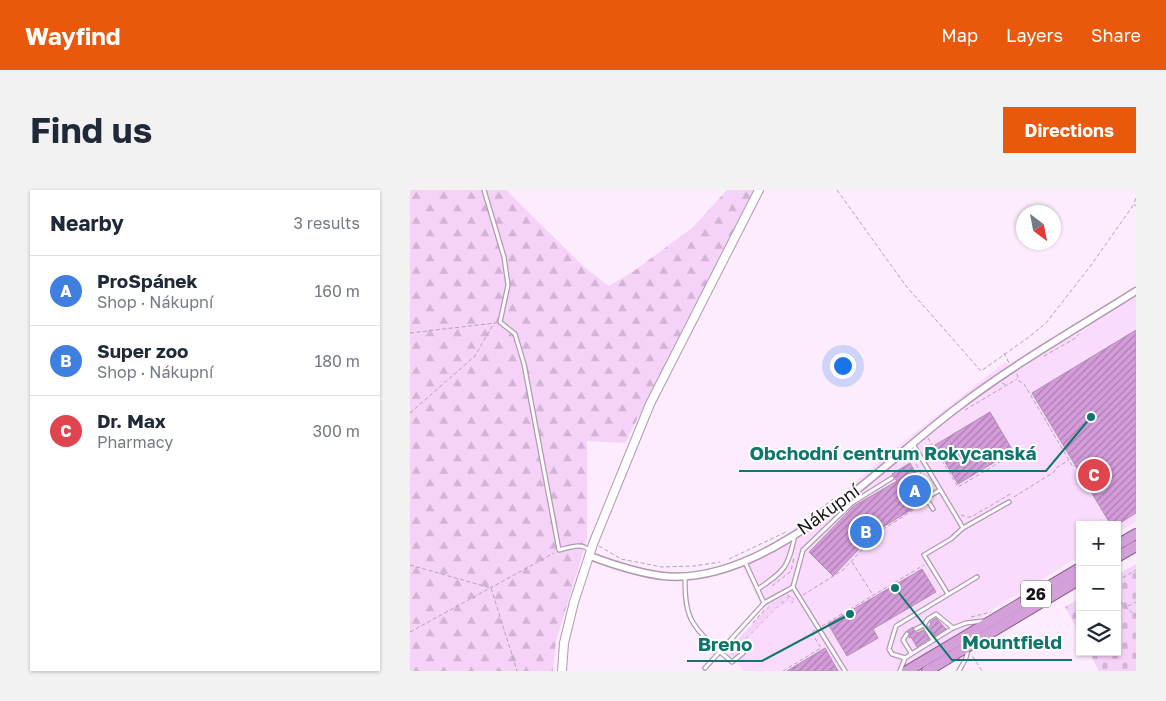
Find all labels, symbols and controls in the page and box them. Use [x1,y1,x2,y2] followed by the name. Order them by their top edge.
[25,21,121,50] text: Wayfind
[941,24,978,46] text: Map
[1006,24,1063,46] text: Layers
[1091,24,1141,46] text: Share
[1003,107,1136,153] button: Directions
[30,109,152,151] text: Find us
[1016,205,1061,250] north arrow
[50,210,124,236] text: Nearby
[293,213,360,233] text: 3 results
[97,269,197,292] text: ProSpánek
[60,281,72,301] text: A
[314,281,360,301] text: 160 m
[97,292,213,312] text: Shop · Nákupní
[97,339,189,362] text: Super zoo
[60,351,72,371] text: B
[314,351,360,371] text: 180 m
[830,353,856,379] your location
[97,362,213,382] text: Shop · Nákupní
[97,409,166,432] text: Dr. Max
[60,421,72,441] text: C
[313,421,360,441] text: 300 m
[97,432,173,452] text: Pharmacy
[739,437,1046,471] callout: Obchodní centrum Rokycanská
[749,441,1037,464] text: Obchodní centrum Rokycanská
[1078,456,1110,494] pin: C
[899,472,931,510] pin: A
[792,478,864,539] street label: Nákupní
[850,513,882,551] pin: B
[1076,521,1121,656] map controls
[1076,521,1121,566] button: +
[1076,566,1121,611] button: −
[1021,580,1051,608] road number: 26
[1076,611,1121,656] button: layers
[952,626,1072,660] callout: Mountfield
[687,627,762,661] callout: Breno
[962,630,1062,653] text: Mountfield
[698,632,752,655] text: Breno

